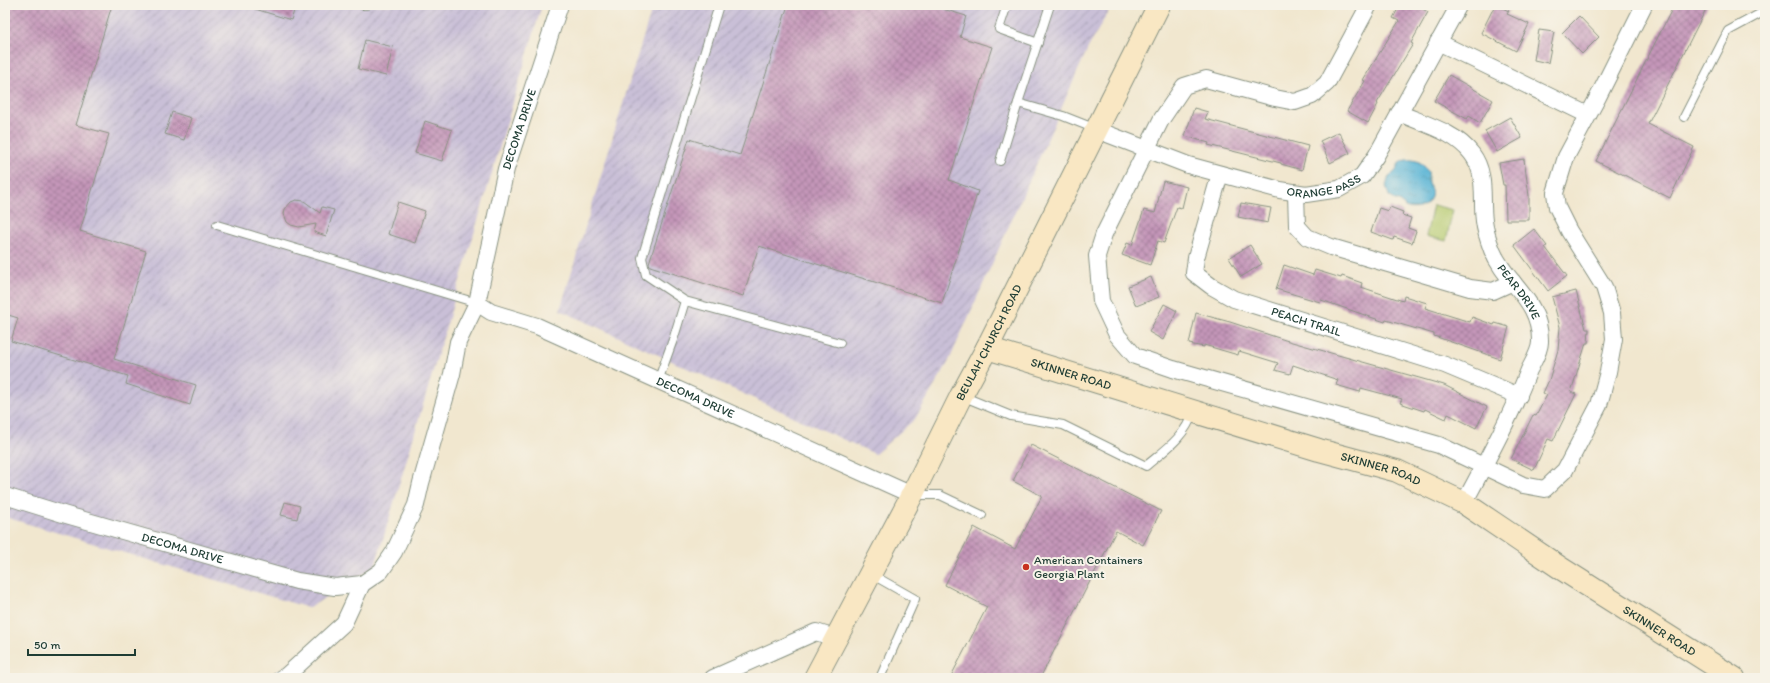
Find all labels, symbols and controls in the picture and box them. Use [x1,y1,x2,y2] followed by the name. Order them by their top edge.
[499,87,539,171] street label: DECOMA DRIVE
[1286,171,1364,201] street label: ORANGE PASS
[1494,262,1543,322] street label: PEAR DRIVE
[953,282,1025,403] street label: BEULAH CHURCH ROAD
[1270,304,1343,339] street label: PEACH TRAIL
[1029,355,1113,393] street label: SKINNER ROAD
[654,374,737,421] street label: DECOMA DRIVE
[1339,449,1423,488] street label: SKINNER ROAD
[140,530,225,567] street label: DECOMA DRIVE
[1034,553,1143,581] place label: American Containers Georgia Plant
[1021,562,1031,572] marker: American Containers Georgia Plant
[1621,603,1699,659] street label: SKINNER ROAD
[28,631,135,657] scale bar
[34,638,60,652] text: 50 m

